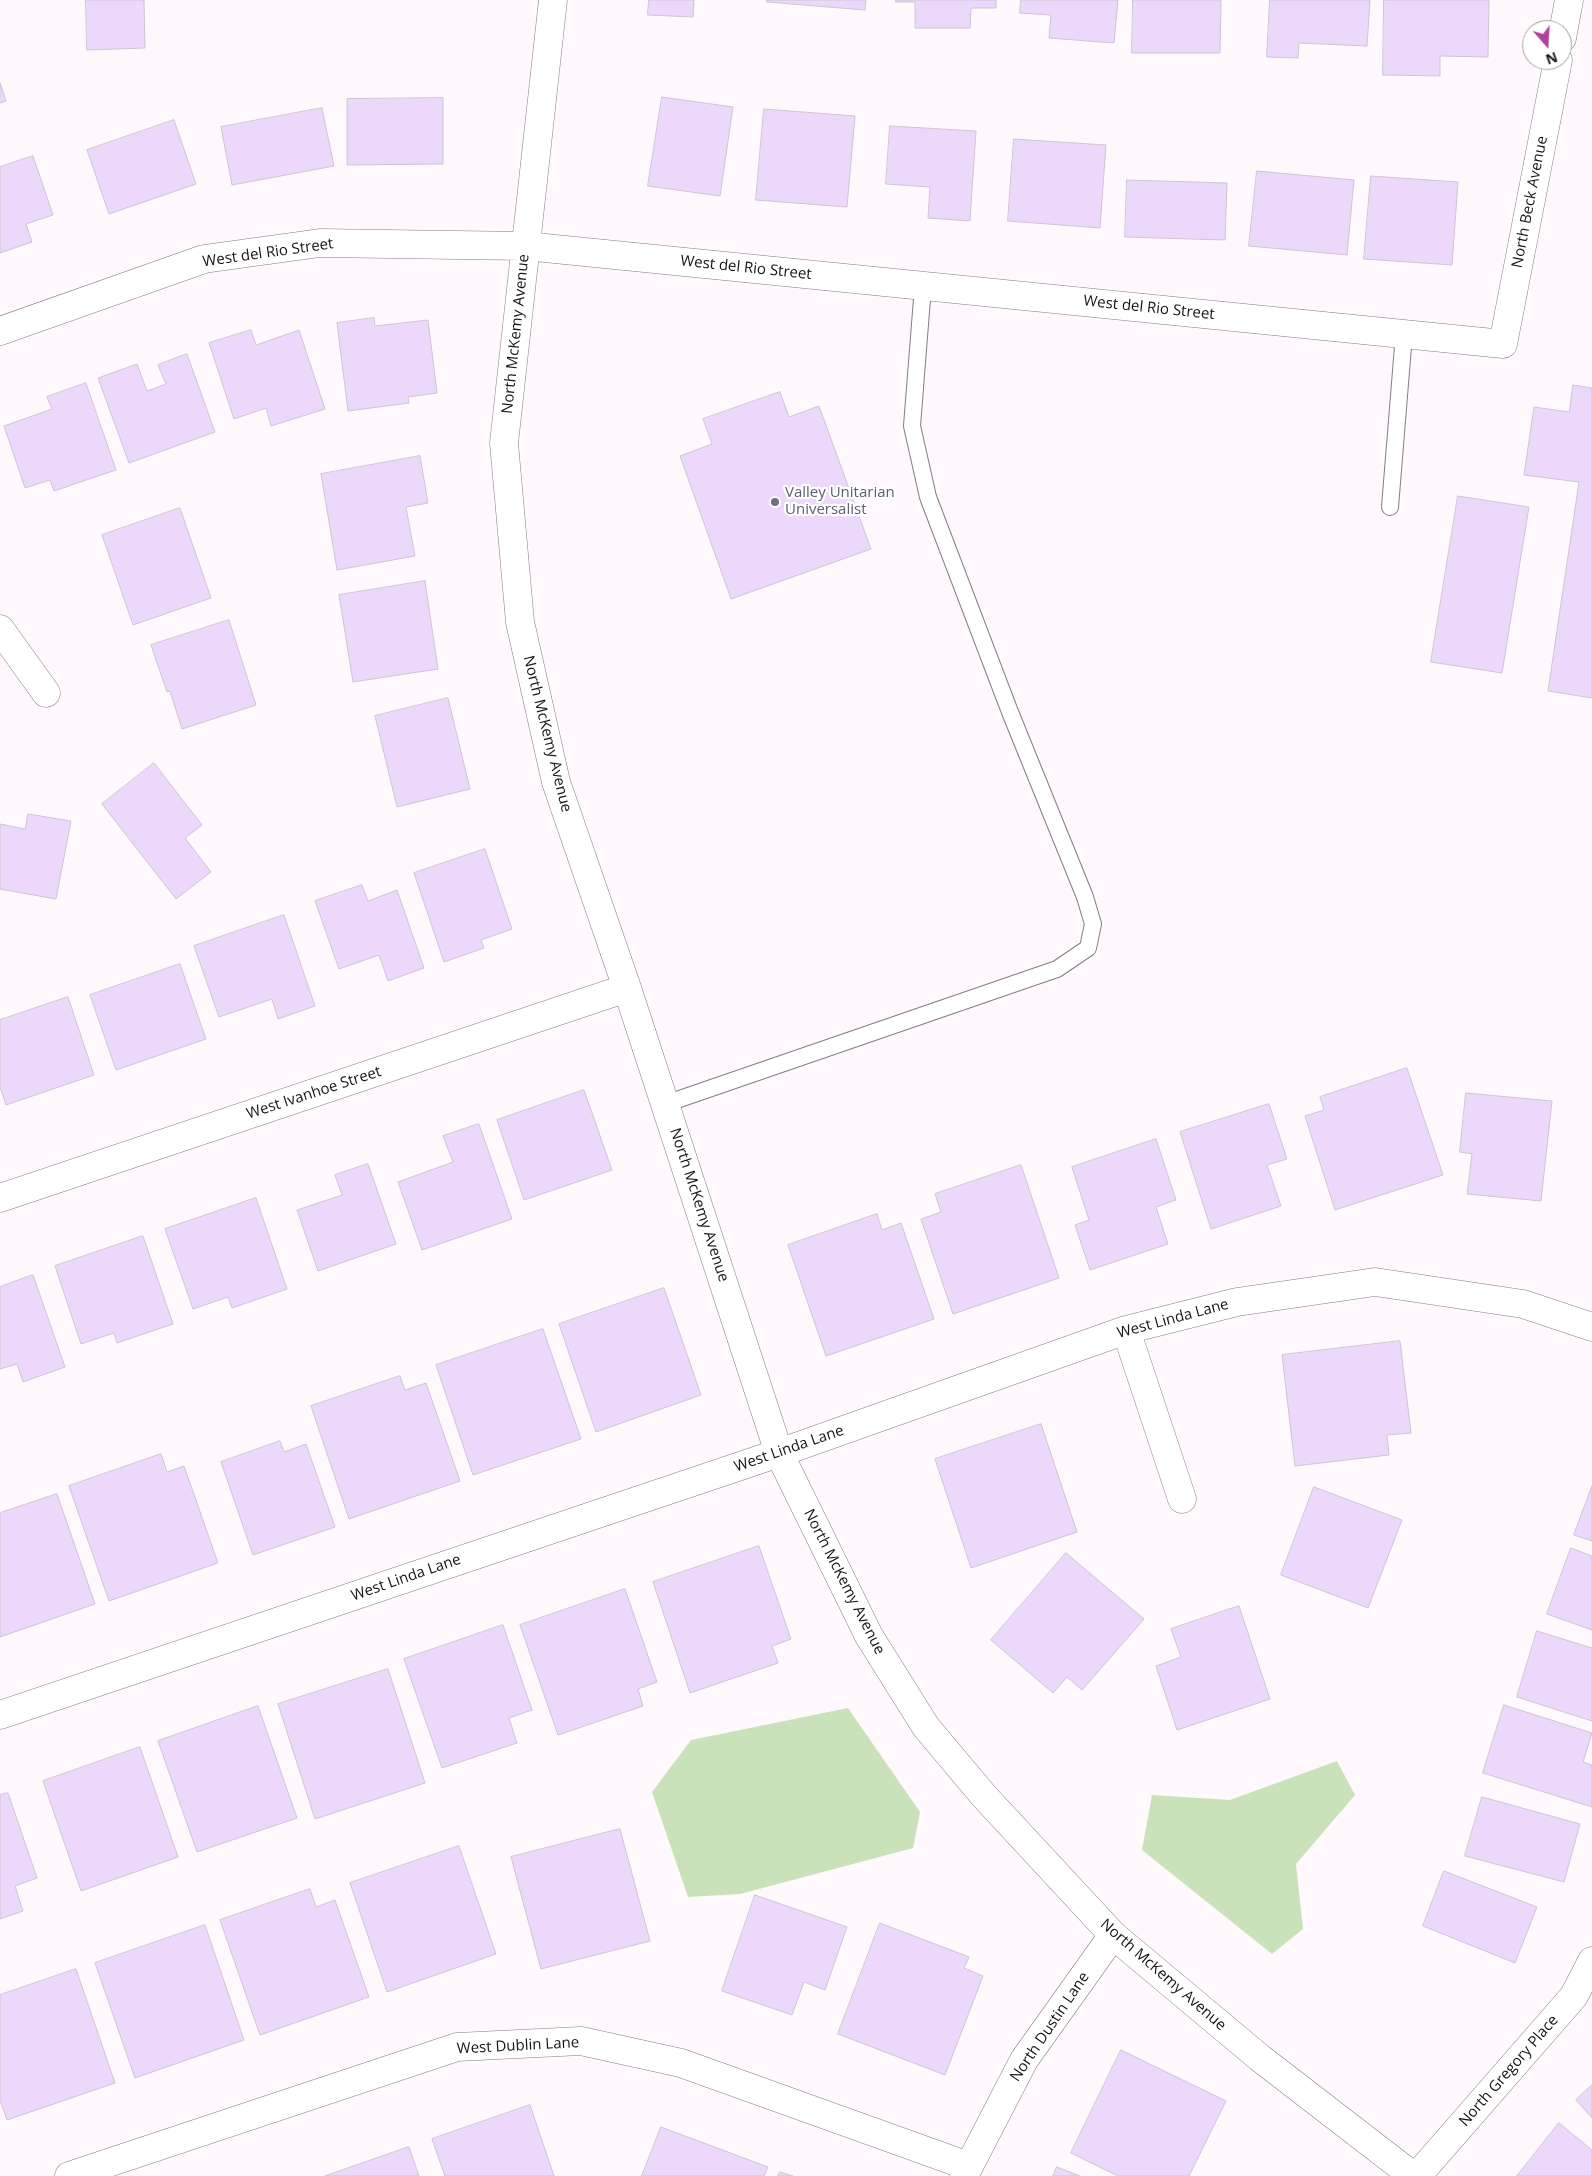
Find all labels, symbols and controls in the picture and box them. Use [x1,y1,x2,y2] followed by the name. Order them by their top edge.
[1522,20,1572,70] north arrow
[1543,48,1560,70] text: N
[1508,134,1552,270] street label: North Beck Avenue
[201,235,335,271] street label: West del Rio Street
[680,252,812,284] street label: West del Rio Street
[499,253,533,415] street label: North McKemy Avenue
[1083,292,1215,324] street label: West del Rio Street
[785,484,895,519] place label: Valley Unitarian Universalist
[769,496,781,508] marker: Valley Unitarian Universalist
[519,654,575,814] street label: North McKemy Avenue
[244,1063,384,1123] street label: West Ivanhoe Street
[666,1126,732,1284] street label: North McKemy Avenue
[1115,1295,1231,1343] street label: West Linda Lane
[732,1422,846,1476] street label: West Linda Lane
[800,1506,888,1658] street label: North McKemy Avenue
[349,1551,463,1605] street label: West Linda Lane
[1096,1915,1230,2035] street label: North McKemy Avenue
[1007,1969,1093,2085] street label: North Dustin Lane
[1456,2012,1562,2130] street label: North Gregory Place
[456,2034,580,2058] street label: West Dublin Lane

